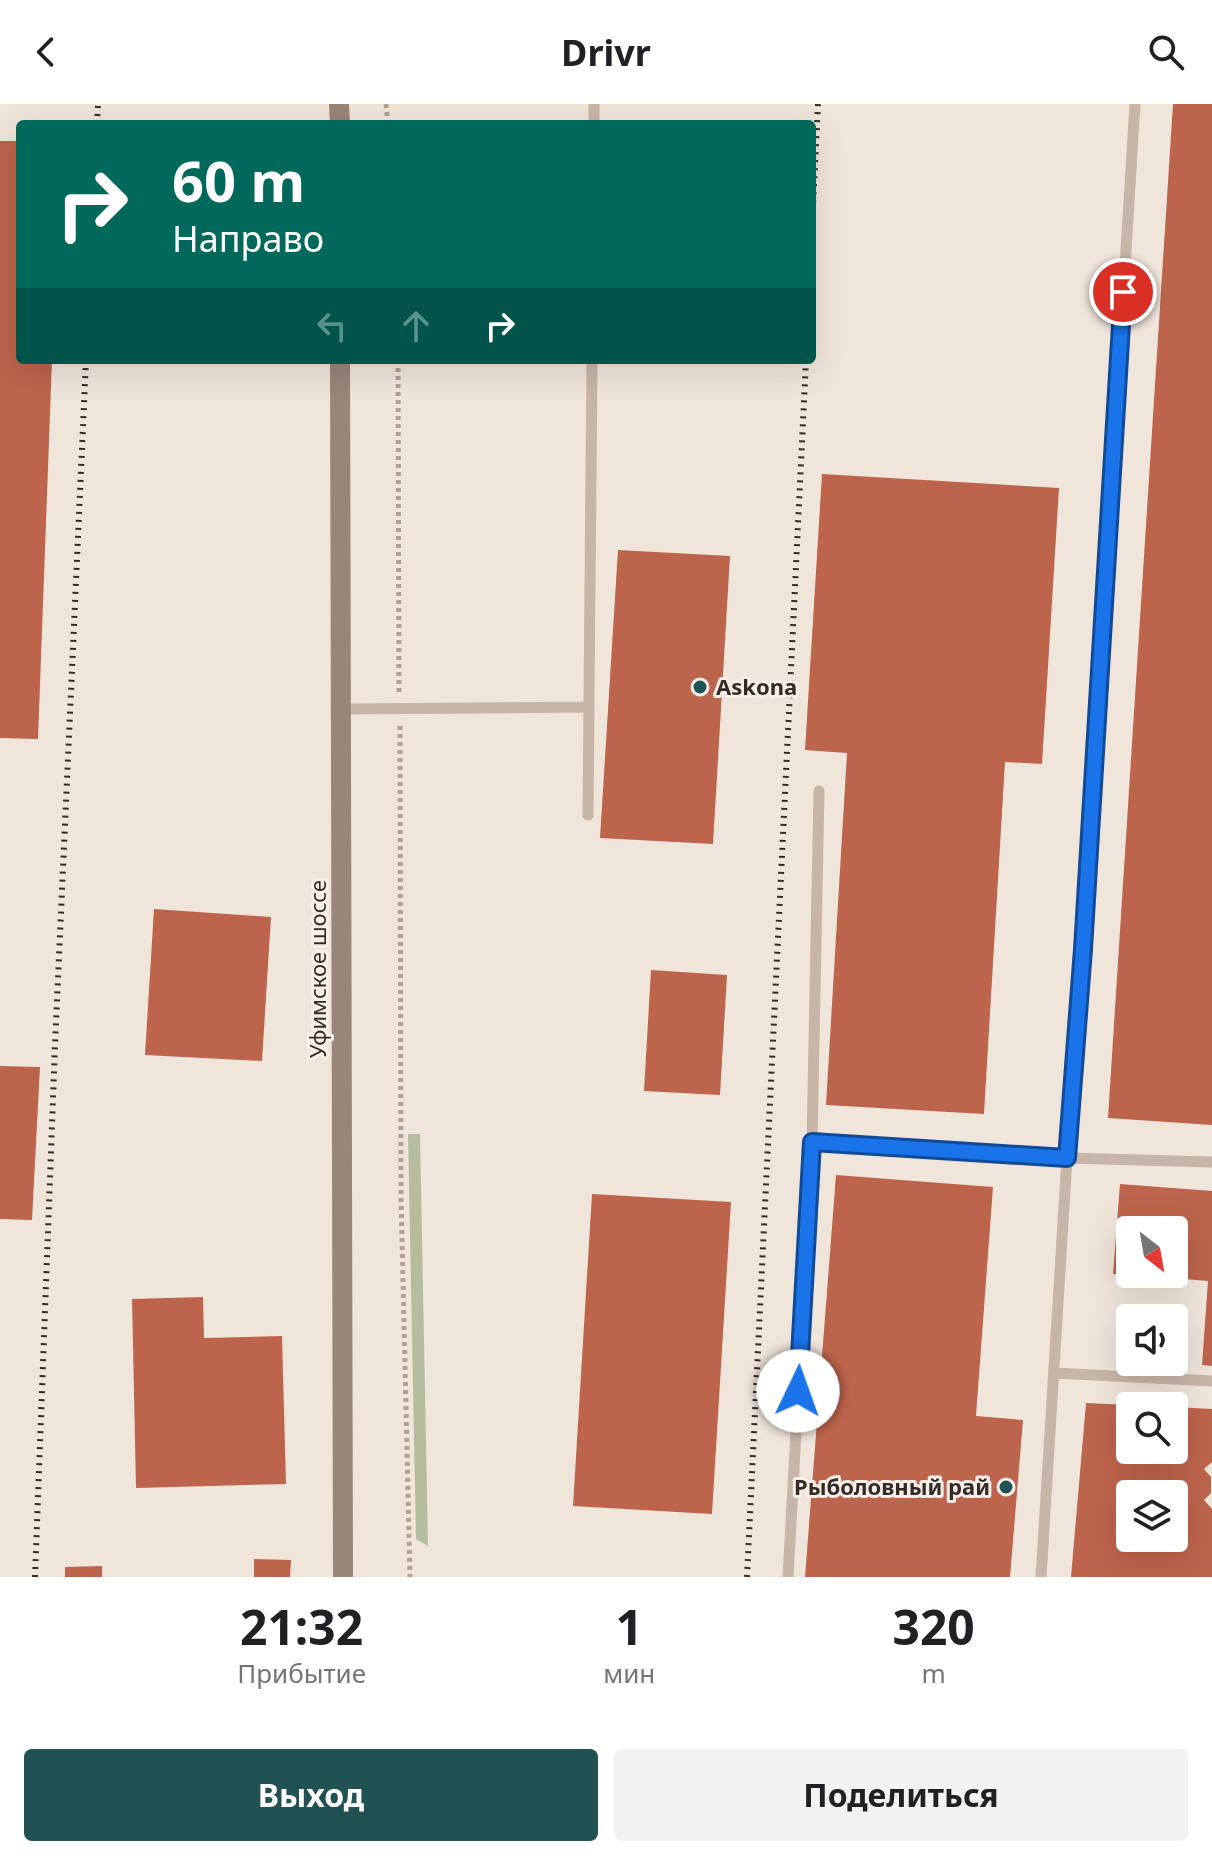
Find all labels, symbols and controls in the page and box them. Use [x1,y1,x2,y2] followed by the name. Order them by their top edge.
[561,28,651,77] text: Drivr
[24,30,68,74] icon: back
[1144,30,1188,74] icon: search
[172,142,305,218] text: 60 m
[40,152,144,256] icon: right
[172,214,324,263] text: Направо
[1089,258,1157,326] pin
[1101,270,1145,314] icon: arrive
[310,304,354,348] icon: left
[394,304,438,348] icon: ahead
[478,304,522,348] icon: right
[716,671,797,701] place label: Askona
[691,678,709,696] marker: Askona
[302,880,332,1058] street label: Уфимское шоссе
[1116,1216,1188,1288] north arrow
[1116,1216,1188,1552] map controls
[1116,1304,1188,1376] button: sound
[756,1349,840,1433] position arrow
[1116,1392,1188,1464] button: search
[794,1471,990,1501] place label: Рыболовный рай
[997,1478,1015,1496] marker: Рыболовный рай
[1116,1480,1188,1552] button: layers
[240,1594,363,1659] text: 21:32
[615,1594,643,1659] text: 1
[892,1594,975,1659] text: 320
[237,1655,366,1691] text: Прибытие
[603,1655,655,1691] text: мин
[921,1655,946,1691] text: m
[24,1749,598,1841] button: Выход
[614,1749,1188,1841] button: Поделиться

